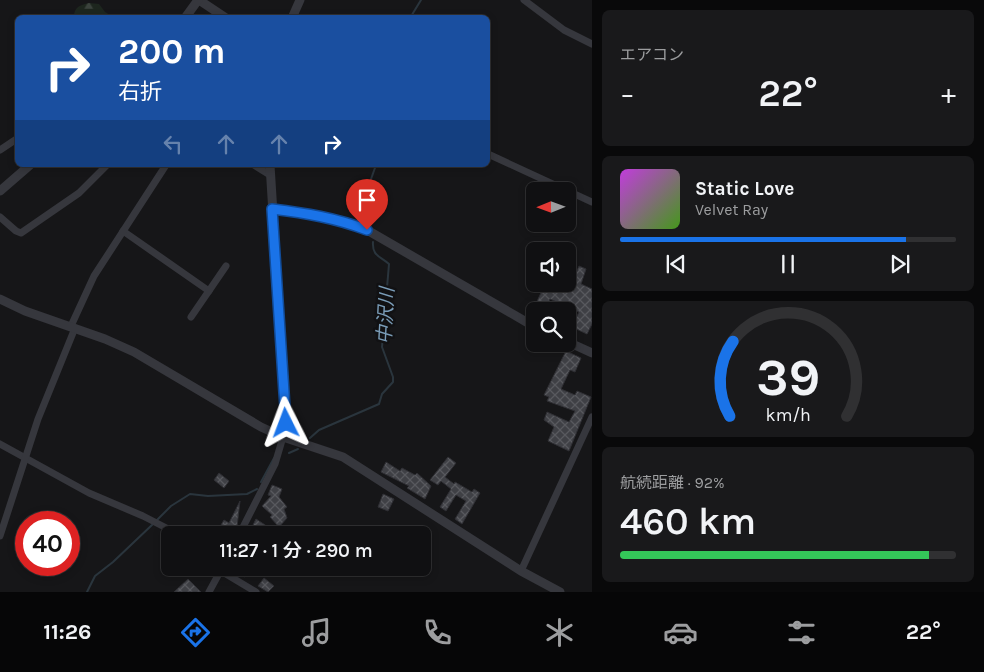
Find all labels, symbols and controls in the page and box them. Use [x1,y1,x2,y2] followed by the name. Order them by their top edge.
[118,31,226,72] text: 200 m
[35,35,100,100] icon: right
[620,45,684,64] text: エアコン
[758,71,818,116] text: 22°
[620,77,635,110] text: −
[941,77,956,110] text: +
[118,79,162,105] text: 右折
[159,130,187,158] icon: left
[212,130,240,158] icon: ahead
[265,130,293,158] icon: ahead
[318,130,346,158] icon: right
[695,178,794,200] text: Static Love
[346,179,388,230] pin
[526,182,576,232] north arrow
[526,182,576,352] map controls
[353,186,381,214] icon: arrive
[695,200,768,219] text: Velvet Ray
[526,242,576,292] button: sound
[662,250,690,278] icon: previous
[774,250,802,278] icon: pause
[886,250,914,278] icon: next
[374,285,399,345] water label: 中沢川
[526,302,576,352] button: search
[756,347,820,408] text: 39
[259,396,311,448] position arrow
[765,405,811,426] text: km/h
[620,473,725,492] text: 航続距離 · 92%
[620,499,756,544] text: 460 km
[15,511,80,576] speed limit sign: 40
[219,540,373,562] text: 11:27 · 1 分 · 290 m
[178,615,213,650] icon: directions
[299,615,334,650] icon: music
[420,615,455,650] icon: phone
[542,615,577,650] icon: climate
[663,615,698,650] icon: car
[784,615,819,650] icon: filters
[43,619,91,645] text: 11:26
[906,619,941,645] text: 22°

